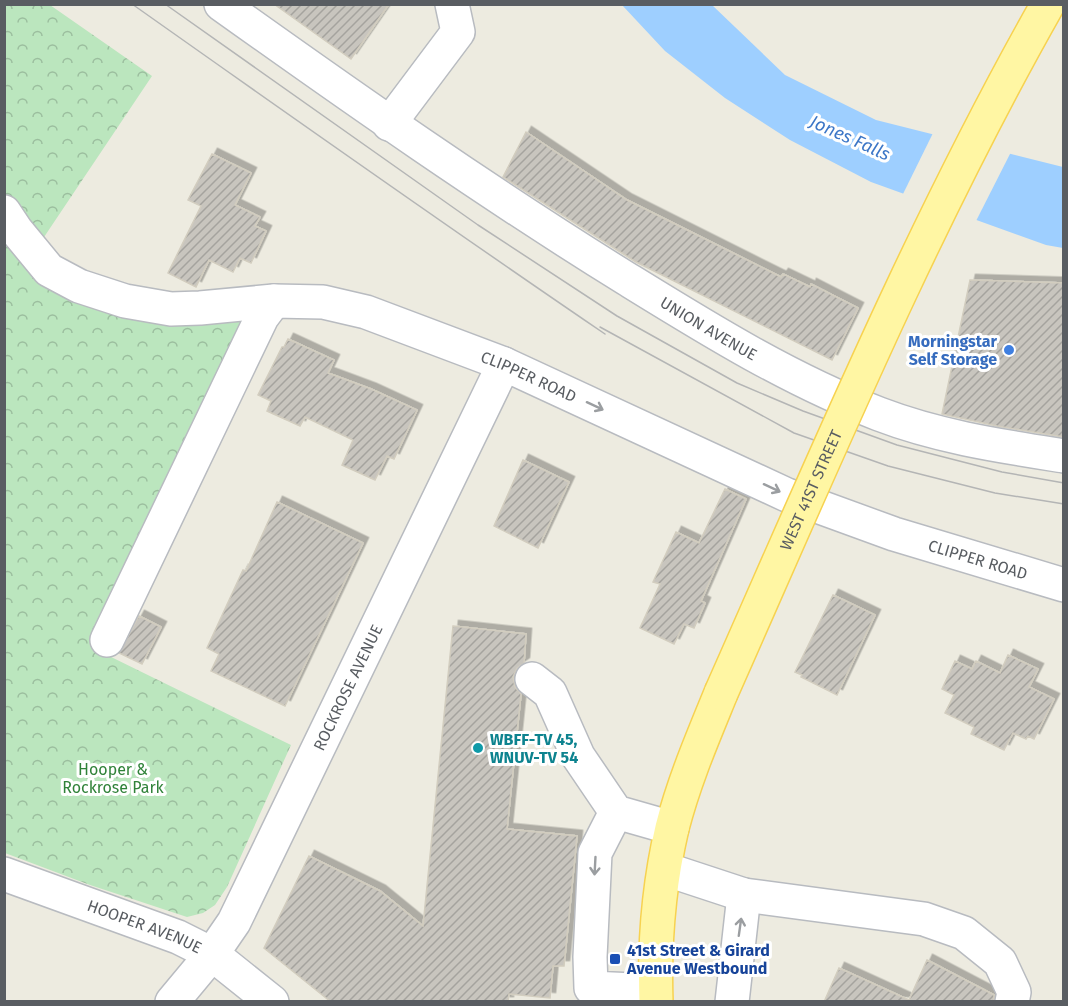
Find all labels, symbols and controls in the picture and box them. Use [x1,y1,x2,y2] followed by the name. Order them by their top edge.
[806,110,894,165] water label: Jones Falls
[657,292,761,364] street label: UNION AVENUE
[908,332,998,369] place label: Morningstar Self Storage
[1002,343,1016,357] marker: Morningstar Self Storage
[478,347,580,406] street label: CLIPPER ROAD
[585,400,603,412] one-way arrow
[776,426,846,553] street label: WEST 41ST STREET
[763,483,781,494] one-way arrow
[926,535,1030,583] street label: CLIPPER ROAD
[309,621,386,753] street label: ROCKROSE AVENUE
[490,730,578,767] place label: WBFF-TV 45, WNUV-TV 54
[471,741,485,755] marker: WBFF-TV 45, WNUV-TV 54
[62,760,165,797] park label: Hooper & Rockrose Park
[589,855,600,875] one-way arrow
[85,895,205,957] street label: HOOPER AVENUE
[734,918,745,938] one-way arrow
[626,941,770,978] place label: 41st Street & Girard Avenue Westbound
[608,952,622,966] marker: 41st Street & Girard Avenue Westbound

